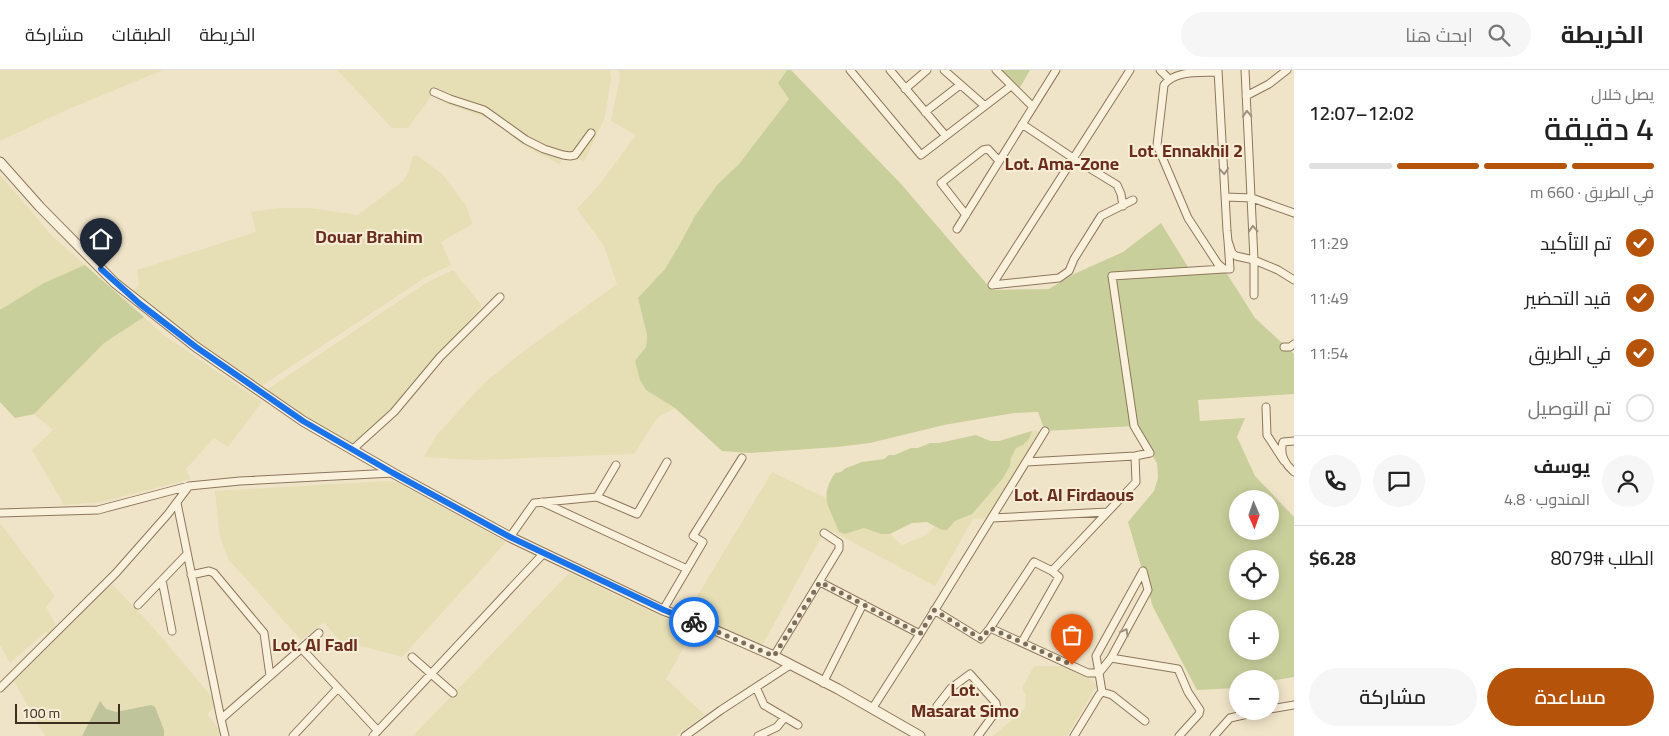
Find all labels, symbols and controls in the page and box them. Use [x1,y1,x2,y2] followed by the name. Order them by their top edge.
[1181,12,1531,57] search box
[1561,12,1644,57] text: الخريطة
[1405,17,1473,53] text: ابحث هنا
[25,18,84,51] text: مشاركة
[112,18,171,51] text: الطبقات
[199,18,256,51] text: الخريطة
[1485,21,1513,49] icon: search
[1591,79,1654,109] text: يصل خلال
[1309,95,1414,131] text: 12:02–12:07
[1544,98,1654,158] text: 4 دقيقة
[1242,110,1253,118] one-way arrow
[1129,134,1243,167] district label: Lot. Ennakhil 2
[1005,147,1119,180] district label: Lot. Ama-Zone
[1219,167,1230,175] one-way arrow
[1530,177,1654,207] text: في الطريق · 660 m
[80,218,122,269] pin
[315,220,423,253] district label: Douar Brahim
[1248,224,1258,232] one-way arrow
[87,225,115,253] icon: home
[1540,225,1611,261] text: تم التأكيد
[1309,228,1348,258] text: 11:29
[1626,229,1654,257] icon: check
[1525,280,1611,316] text: قيد التحضير
[1309,283,1348,313] text: 11:49
[1626,284,1654,312] icon: check
[1528,335,1611,371] text: في الطريق
[1309,338,1348,368] text: 11:54
[1626,339,1654,367] icon: check
[1528,390,1611,426] text: تم التوصيل
[1534,448,1590,484] text: يوسف
[1309,455,1361,507] button: phone
[1373,455,1425,507] button: chat
[1602,455,1654,507] button: person
[1014,478,1134,511] district label: Lot. Al Firdaous
[1504,484,1590,514] text: المندوب · 4.8
[1229,490,1279,540] north arrow
[1229,490,1279,720] map controls
[1309,540,1356,576] text: $6.28
[1551,540,1654,576] text: الطلب #8079
[1229,550,1279,600] button: locate
[669,597,719,647] courier
[680,608,708,636] icon: bike
[1229,610,1279,660] button: +
[1051,614,1093,665] pin
[1058,621,1086,649] icon: bag
[272,628,358,661] district label: Lot. Al Fadl
[1119,628,1129,637] one-way arrow
[1309,668,1477,726] button: مشاركة
[1487,668,1654,726] button: مساعدة
[1229,670,1279,720] button: −
[911,673,1019,727] district label: Lot. Masarat Simo
[22,700,60,726] text: 100 m
[15,701,120,724] scale bar

